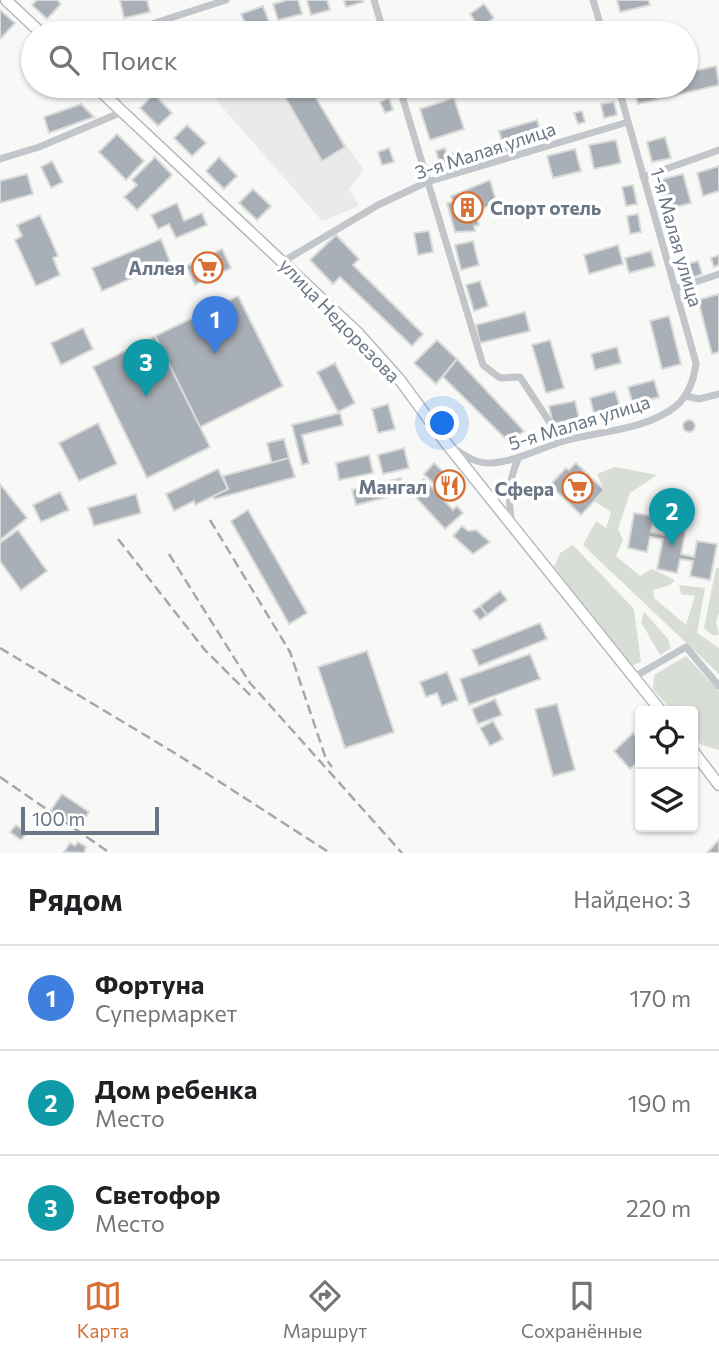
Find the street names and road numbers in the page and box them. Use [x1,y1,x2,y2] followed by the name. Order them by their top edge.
[412,116,558,184] street label: 3-я Малая улица
[646,165,708,309] street label: 1-я Малая улица
[275,253,405,387] street label: улица Недорезова
[505,390,653,454] street label: 5-я Малая улица

